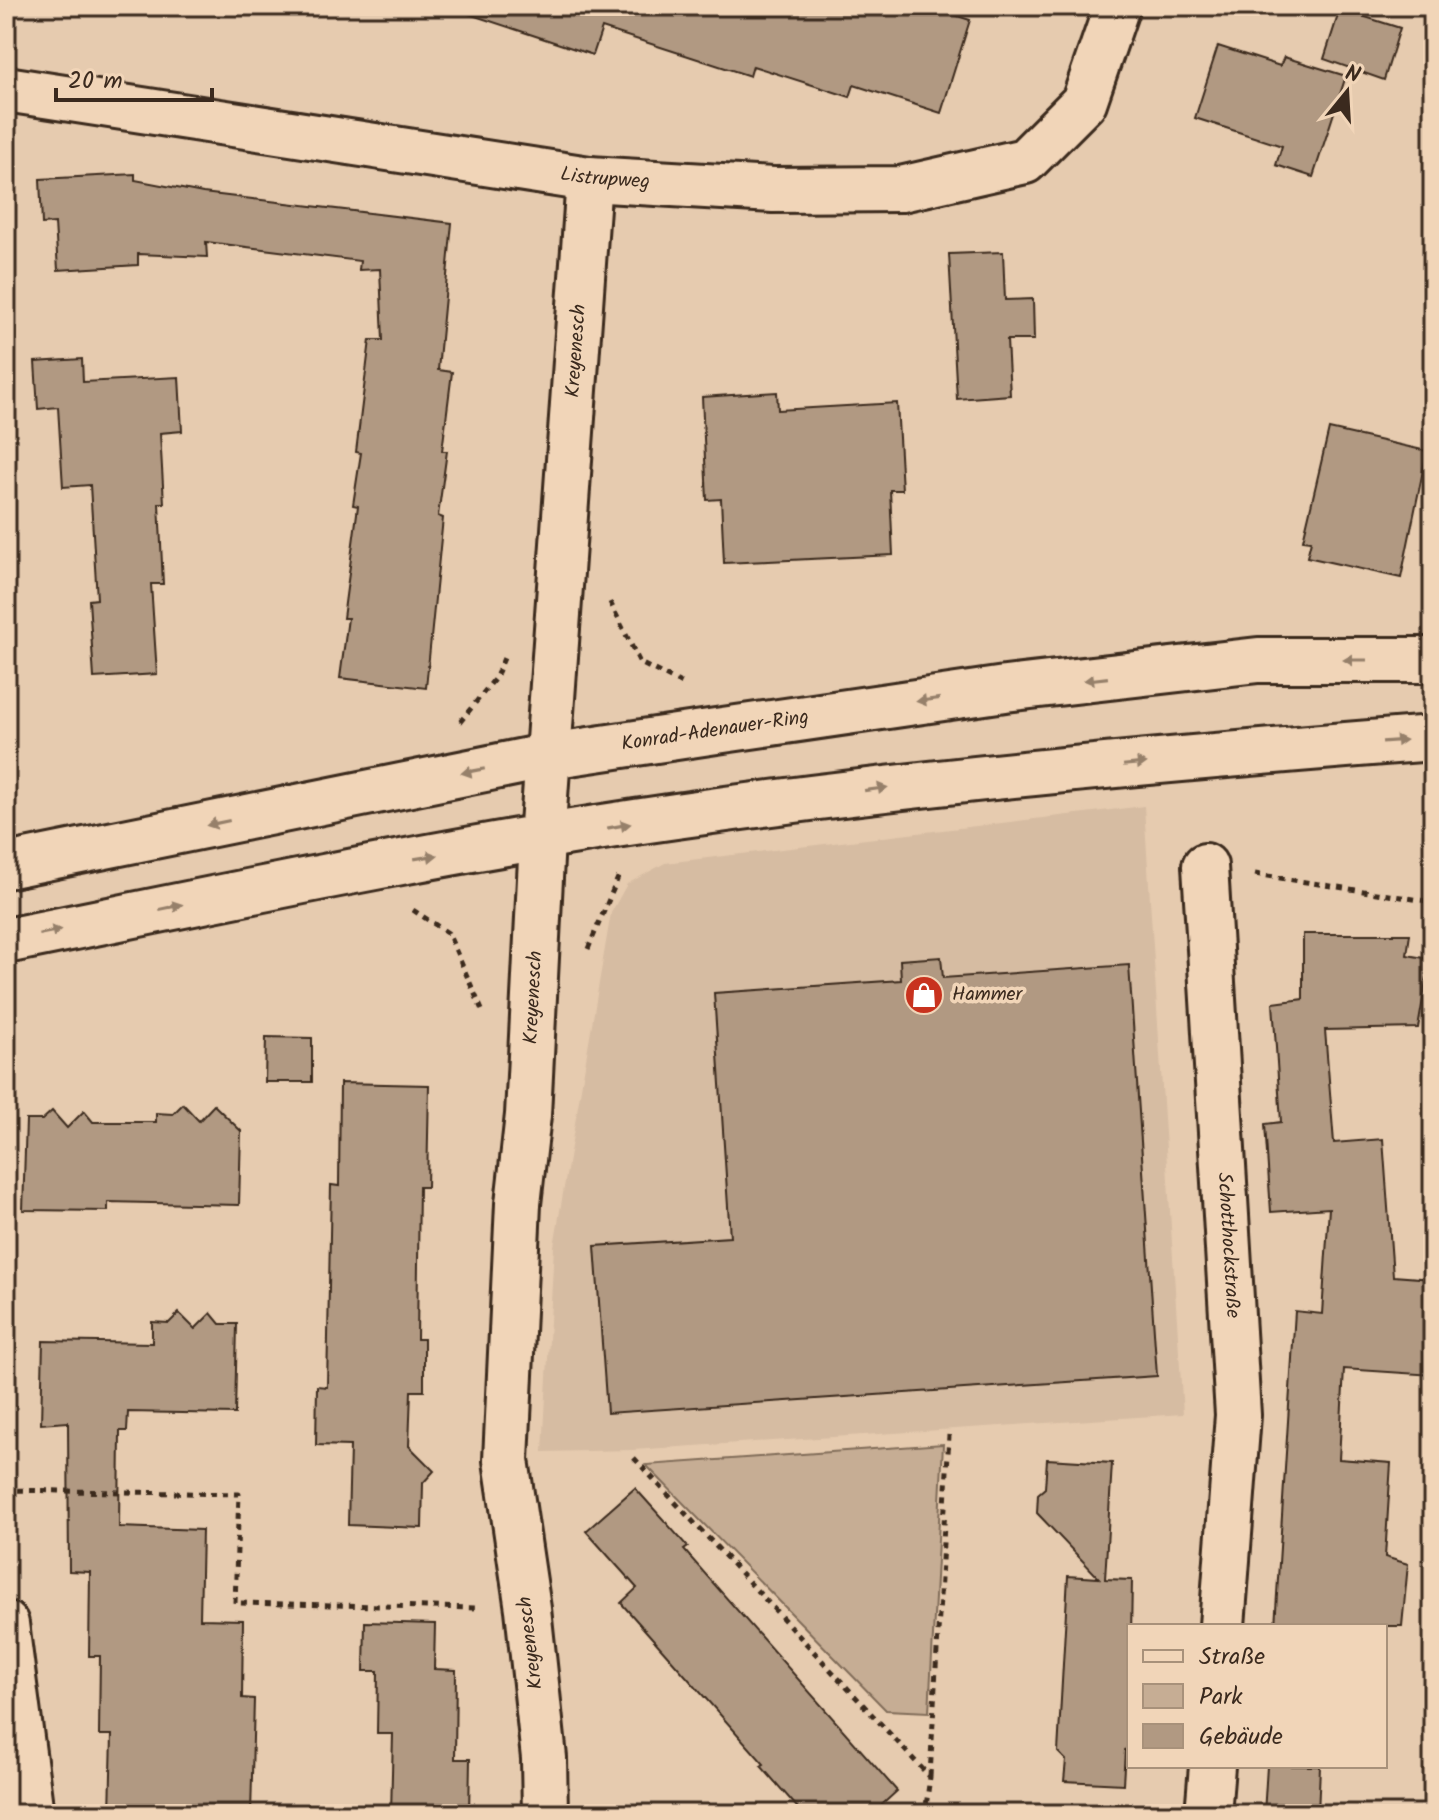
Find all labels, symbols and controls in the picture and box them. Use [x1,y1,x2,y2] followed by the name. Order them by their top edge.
[56,52,212,102] scale bar
[1307,52,1387,132] north arrow
[1340,57,1365,94] text: N
[68,62,123,101] text: 20 m
[558,159,651,199] street label: Listrupweg
[557,303,596,399] street label: Kreyenesch
[1342,654,1367,666] one-way arrow
[1083,672,1108,685] one-way arrow
[915,694,940,707] one-way arrow
[619,702,811,761] street label: Konrad-Adenauer-Ring
[1382,734,1407,747] one-way arrow
[1123,757,1148,770] one-way arrow
[460,765,485,778] one-way arrow
[864,782,889,795] one-way arrow
[205,817,230,830] one-way arrow
[607,819,632,831] one-way arrow
[414,851,439,863] one-way arrow
[158,900,183,913] one-way arrow
[38,925,63,938] one-way arrow
[516,950,552,1045] street label: Kreyenesch
[903,974,945,1016] shop icon: Hammer
[952,979,1024,1011] place label: Hammer
[1207,1172,1248,1319] street label: Schotthockstraße
[509,1595,553,1691] street label: Kreyenesch
[1127,1624,1387,1768] legend
[1199,1638,1265,1677] text: Straße
[1199,1678,1243,1717] text: Park
[1199,1718,1283,1757] text: Gebäude

